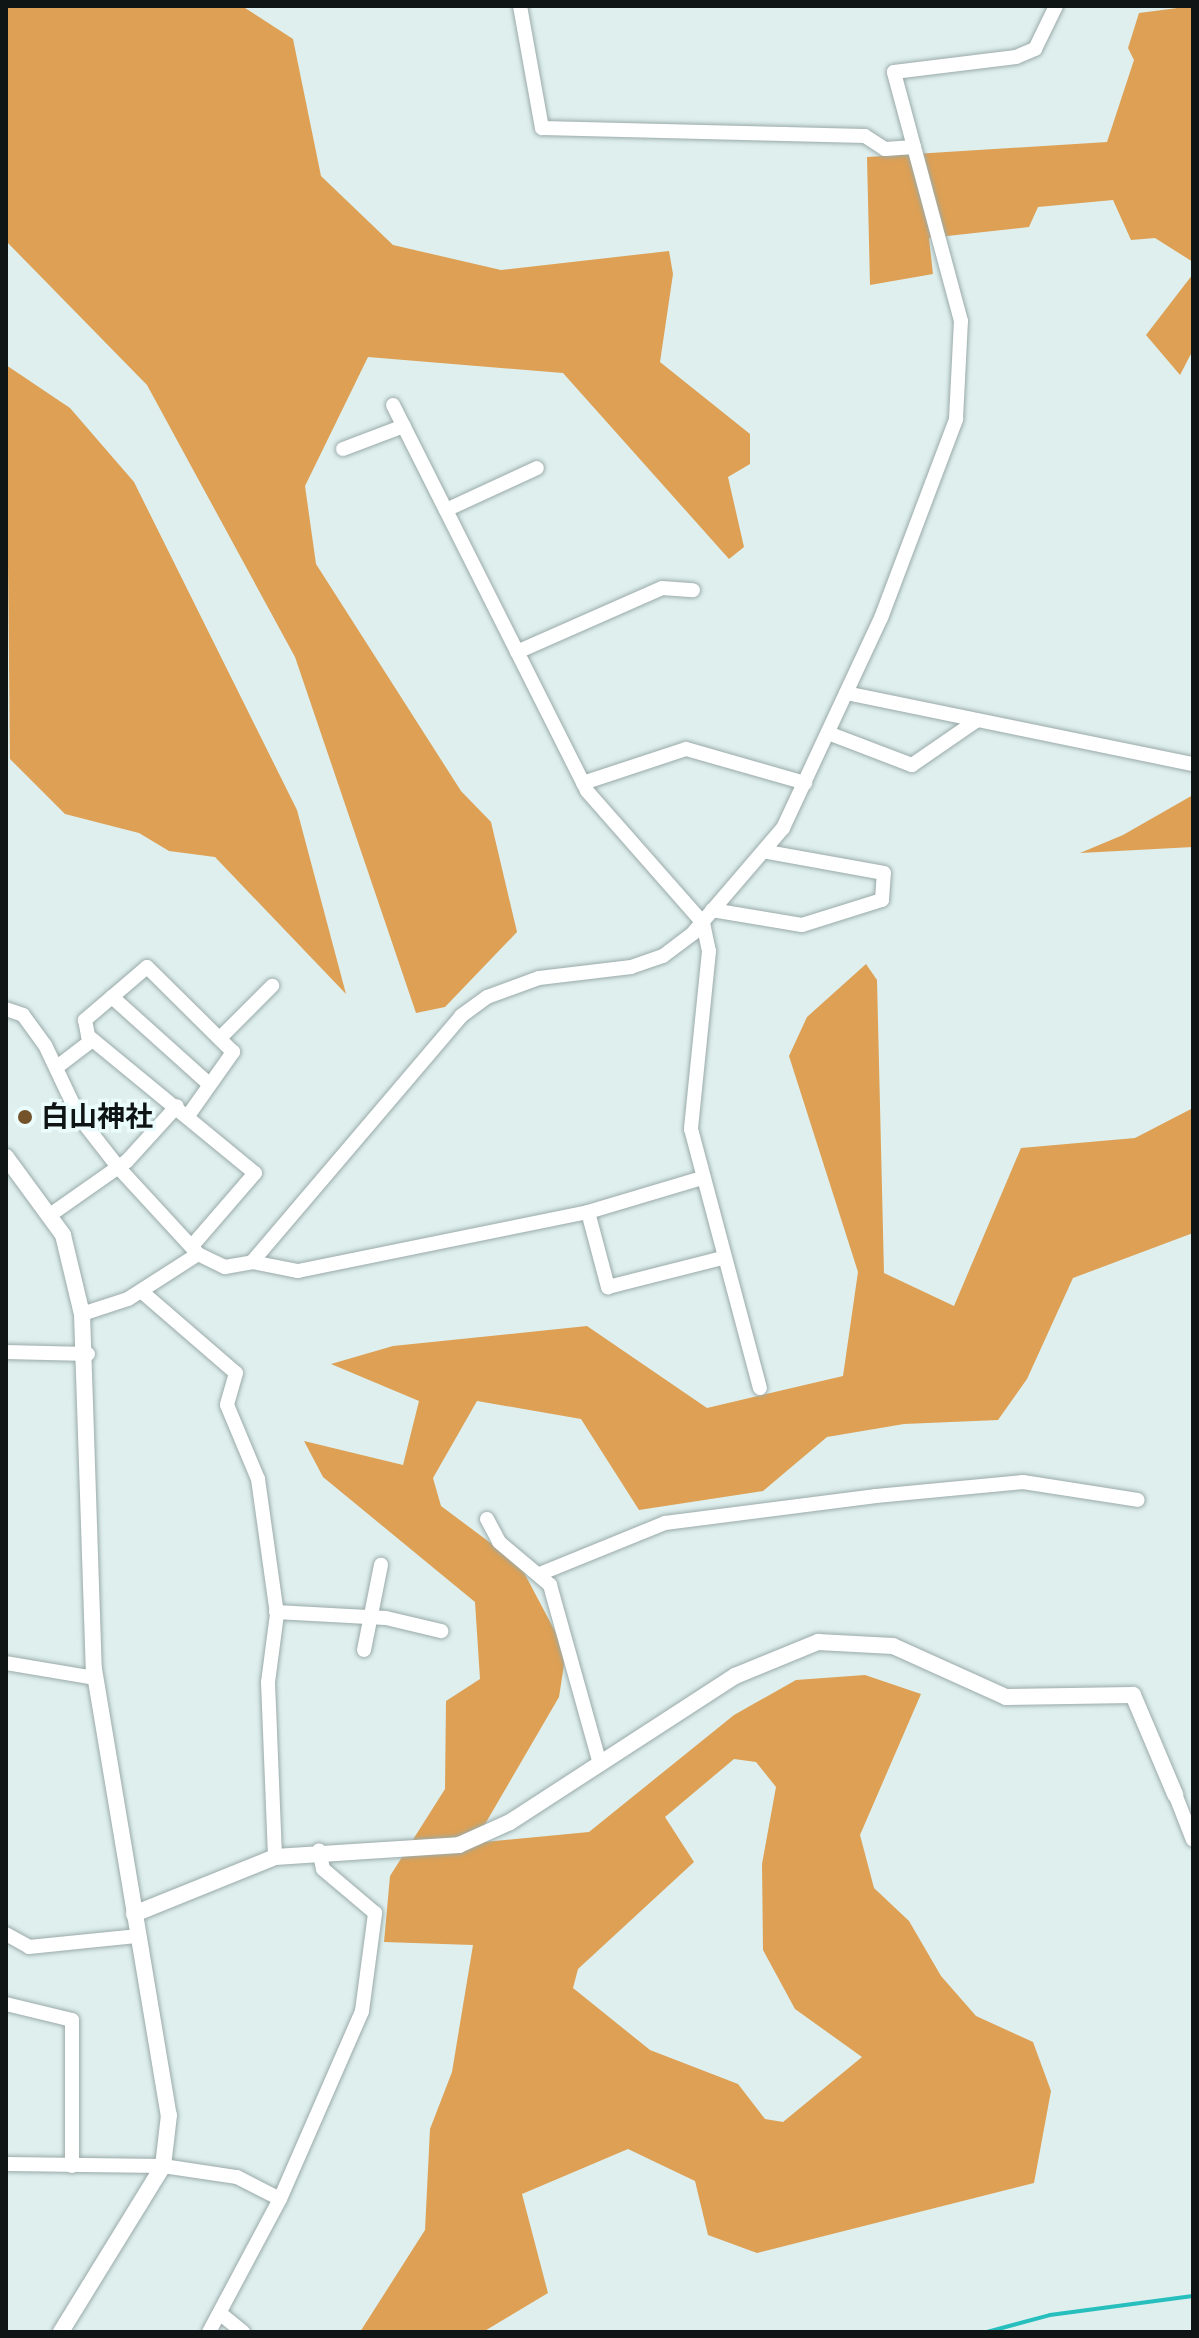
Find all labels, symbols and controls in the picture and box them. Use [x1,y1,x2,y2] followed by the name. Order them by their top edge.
[41,1100,153,1134] place label: 白山神社
[16,1108,34,1126] marker: 白山神社

